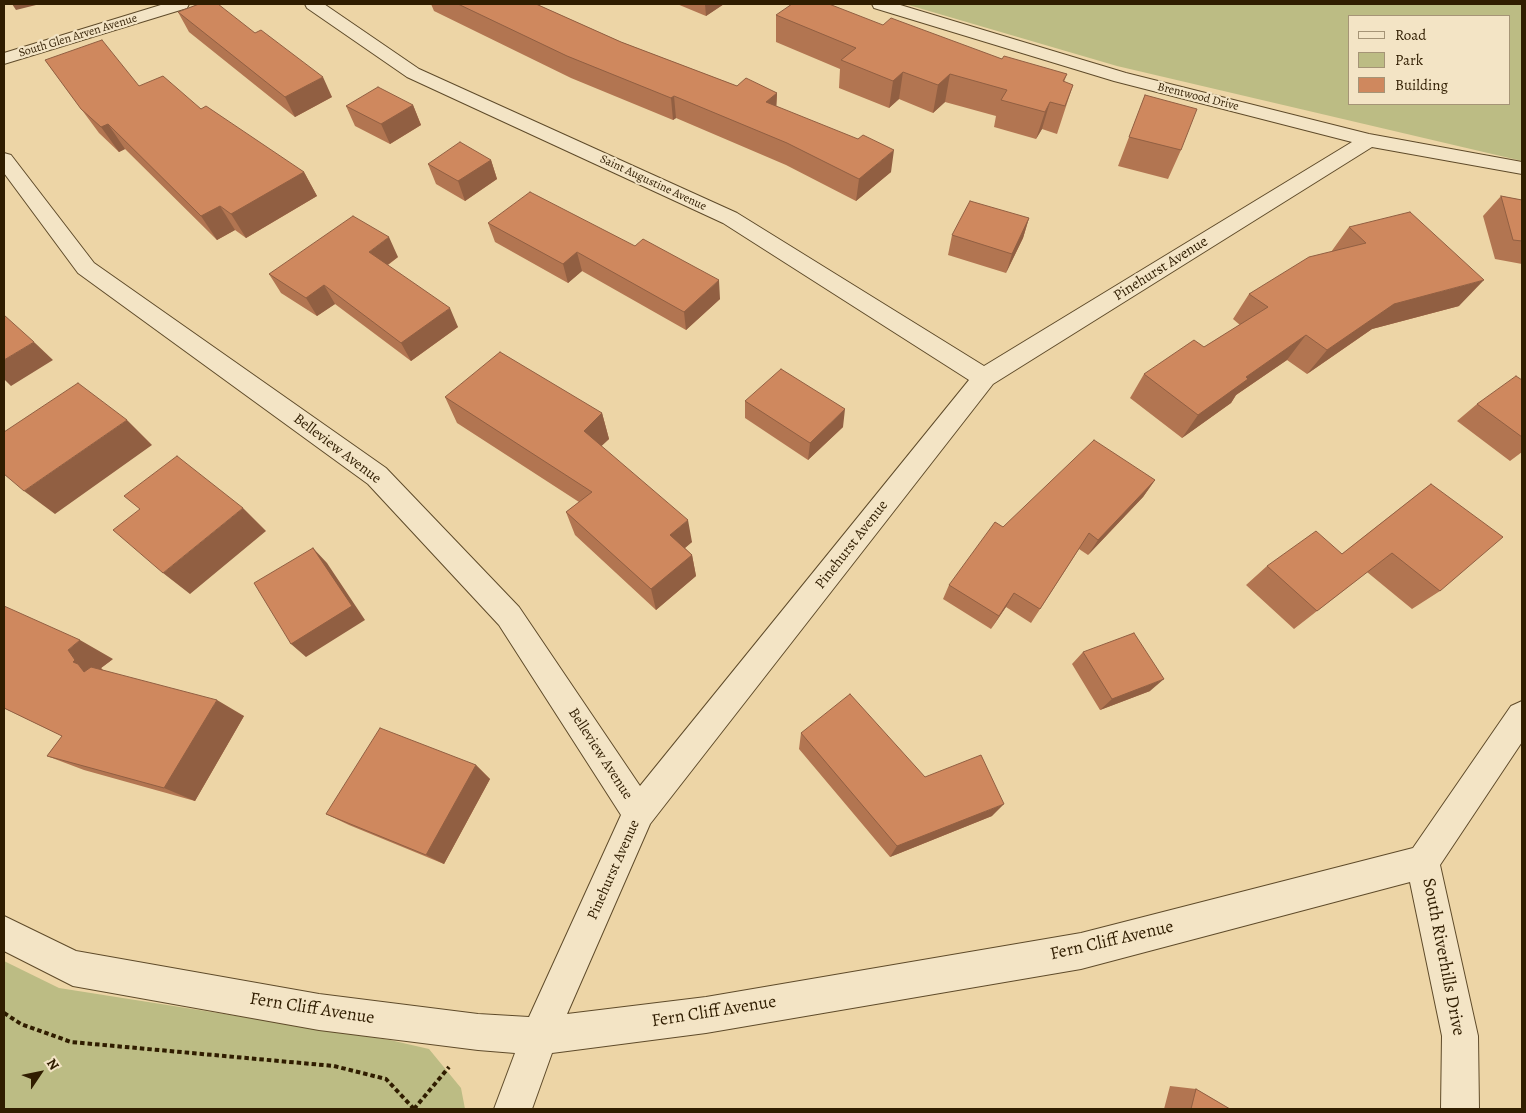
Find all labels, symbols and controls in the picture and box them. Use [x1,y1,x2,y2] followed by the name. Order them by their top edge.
[17,11,139,61] street label: South Glen Arven Avenue
[1348,15,1511,105] legend
[1395,25,1426,45] text: Road
[1395,50,1423,70] text: Park
[1395,75,1448,95] text: Building
[1156,80,1240,114] street label: Brentwood Drive
[597,152,709,214] street label: Saint Augustine Avenue
[1111,233,1211,305] street label: Pinehurst Avenue
[289,410,385,488] street label: Belleview Avenue
[812,497,892,593] street label: Pinehurst Avenue
[564,705,636,803] street label: Belleview Avenue
[584,817,644,923] street label: Pinehurst Avenue
[1417,876,1469,1038] street label: South Riverhills Drive
[1048,916,1176,966] street label: Fern Cliff Avenue
[248,988,376,1030] street label: Fern Cliff Avenue
[650,991,778,1033] street label: Fern Cliff Avenue
[15,1048,65,1098] north arrow
[42,1055,64,1074] text: N

